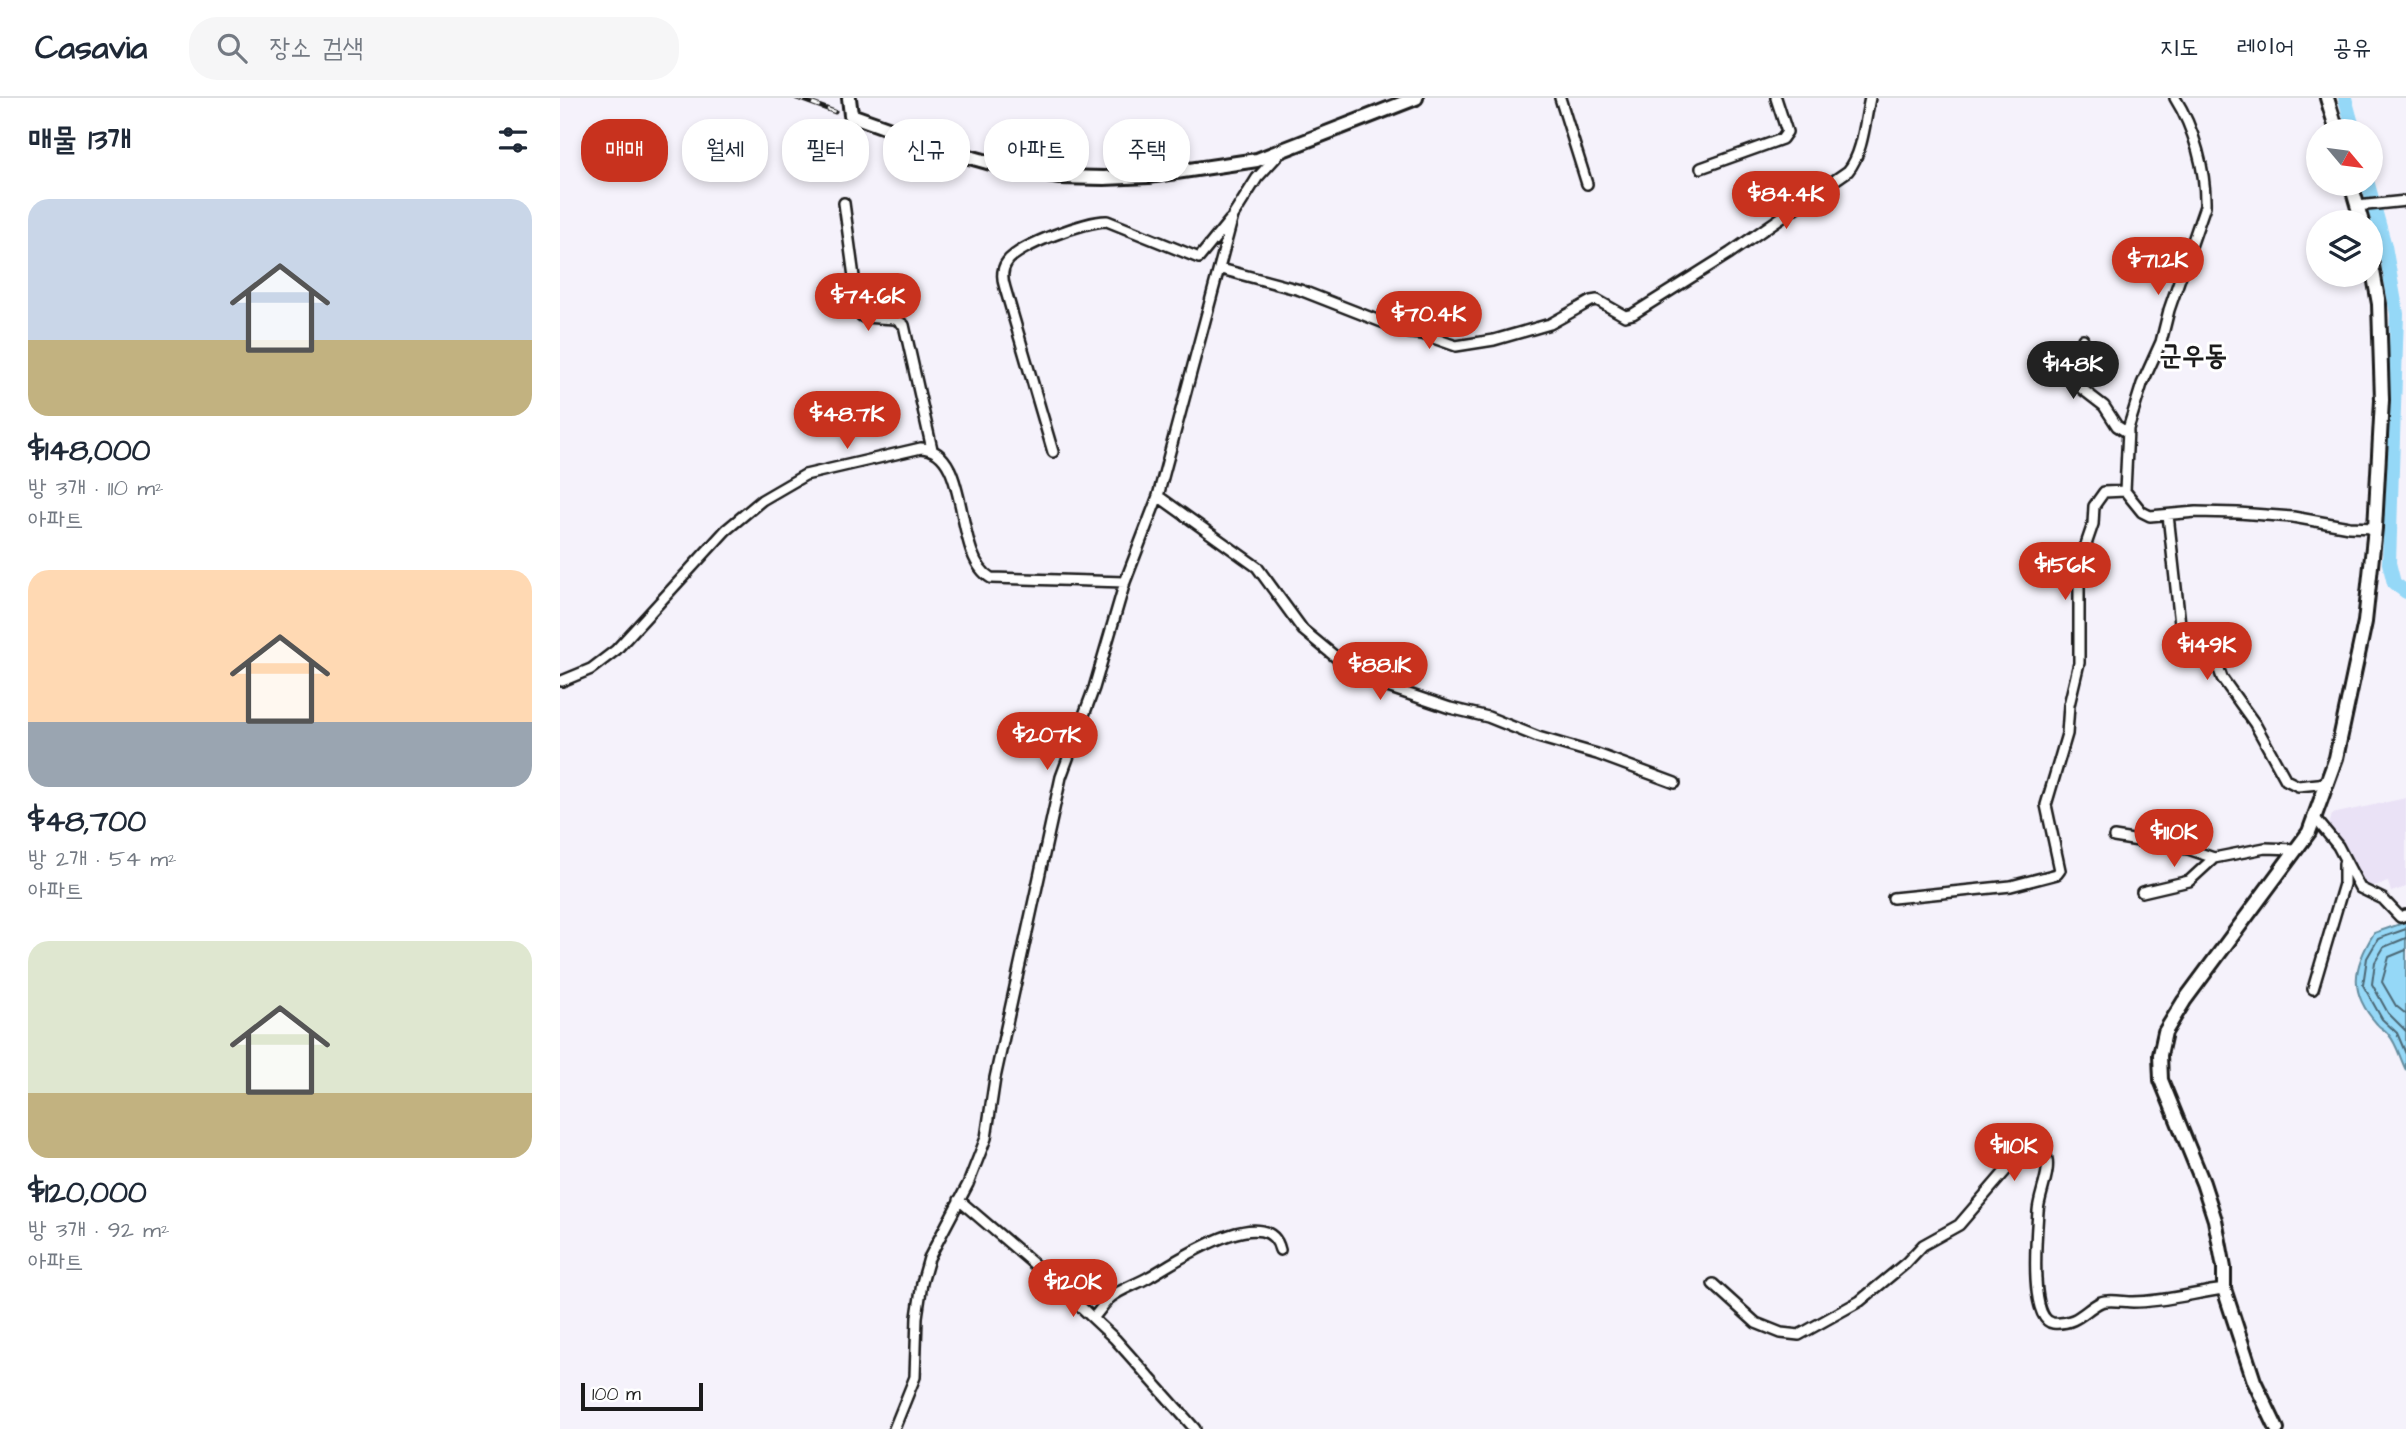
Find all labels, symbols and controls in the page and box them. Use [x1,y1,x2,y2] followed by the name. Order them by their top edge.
[189,17,679,80] search box
[35,25,147,71] text: Casavia
[213,29,251,67] icon: search
[269,30,364,66] text: 장소 검색
[2160,31,2198,65] text: 지도
[2236,31,2294,65] text: 레이어
[2332,31,2371,65] text: 공유
[28,119,132,161] text: 매물 13개
[581,119,668,182] chip: 매매
[682,119,768,182] chip: 월세
[782,119,869,182] chip: 필터
[883,119,970,182] chip: 신규
[984,119,1089,182] chip: 아파트
[1103,119,1190,182] chip: 주택
[2306,119,2384,196] north arrow
[2306,119,2383,287] map controls
[494,121,532,159] icon: filters
[1729,172,1843,231] pin: $84.4K
[1748,178,1824,210] text: $84.4K
[2306,210,2383,287] button: layers
[2101,238,2215,297] pin: $71.2K
[2128,244,2188,276] text: $71.2K
[217,245,343,371] icon: home
[811,274,925,333] pin: $74.6K
[831,280,905,312] text: $74.6K
[1372,292,1486,351] pin: $70.4K
[1392,298,1466,330] text: $70.4K
[2159,336,2227,375] district label: 군우동
[2024,342,2122,401] pin: $148K
[2043,348,2103,380] text: $148K
[790,392,904,451] pin: $48.7K
[810,398,884,430] text: $48.7K
[28,430,151,472] text: $148,000
[28,472,164,504] text: 방 3개 · 110 m²
[28,504,84,536] text: 아파트
[2016,542,2114,602] pin: $156K
[2035,549,2095,581] text: $156K
[217,616,343,742] icon: home
[2158,622,2256,682] pin: $149K
[2178,629,2236,661] text: $149K
[1323,642,1437,702] pin: $88.1K
[1349,649,1411,681] text: $88.1K
[998,712,1096,772] pin: $207K
[1013,719,1081,751] text: $207K
[28,801,146,843] text: $48,700
[2125,810,2223,869] pin: $110K
[2150,816,2198,848] text: $110K
[28,843,177,875] text: 방 2개 · 54 m²
[28,875,84,907] text: 아파트
[217,987,343,1113] icon: home
[1965,1124,2063,1183] pin: $110K
[1990,1130,2038,1162] text: $110K
[28,1172,147,1214] text: $120,000
[28,1214,170,1246] text: 방 3개 · 92 m²
[28,1246,84,1278] text: 아파트
[1024,1260,1122,1319] pin: $120K
[1044,1266,1102,1298] text: $120K
[581,1380,704,1412] scale bar
[592,1381,641,1408] text: 100 m

